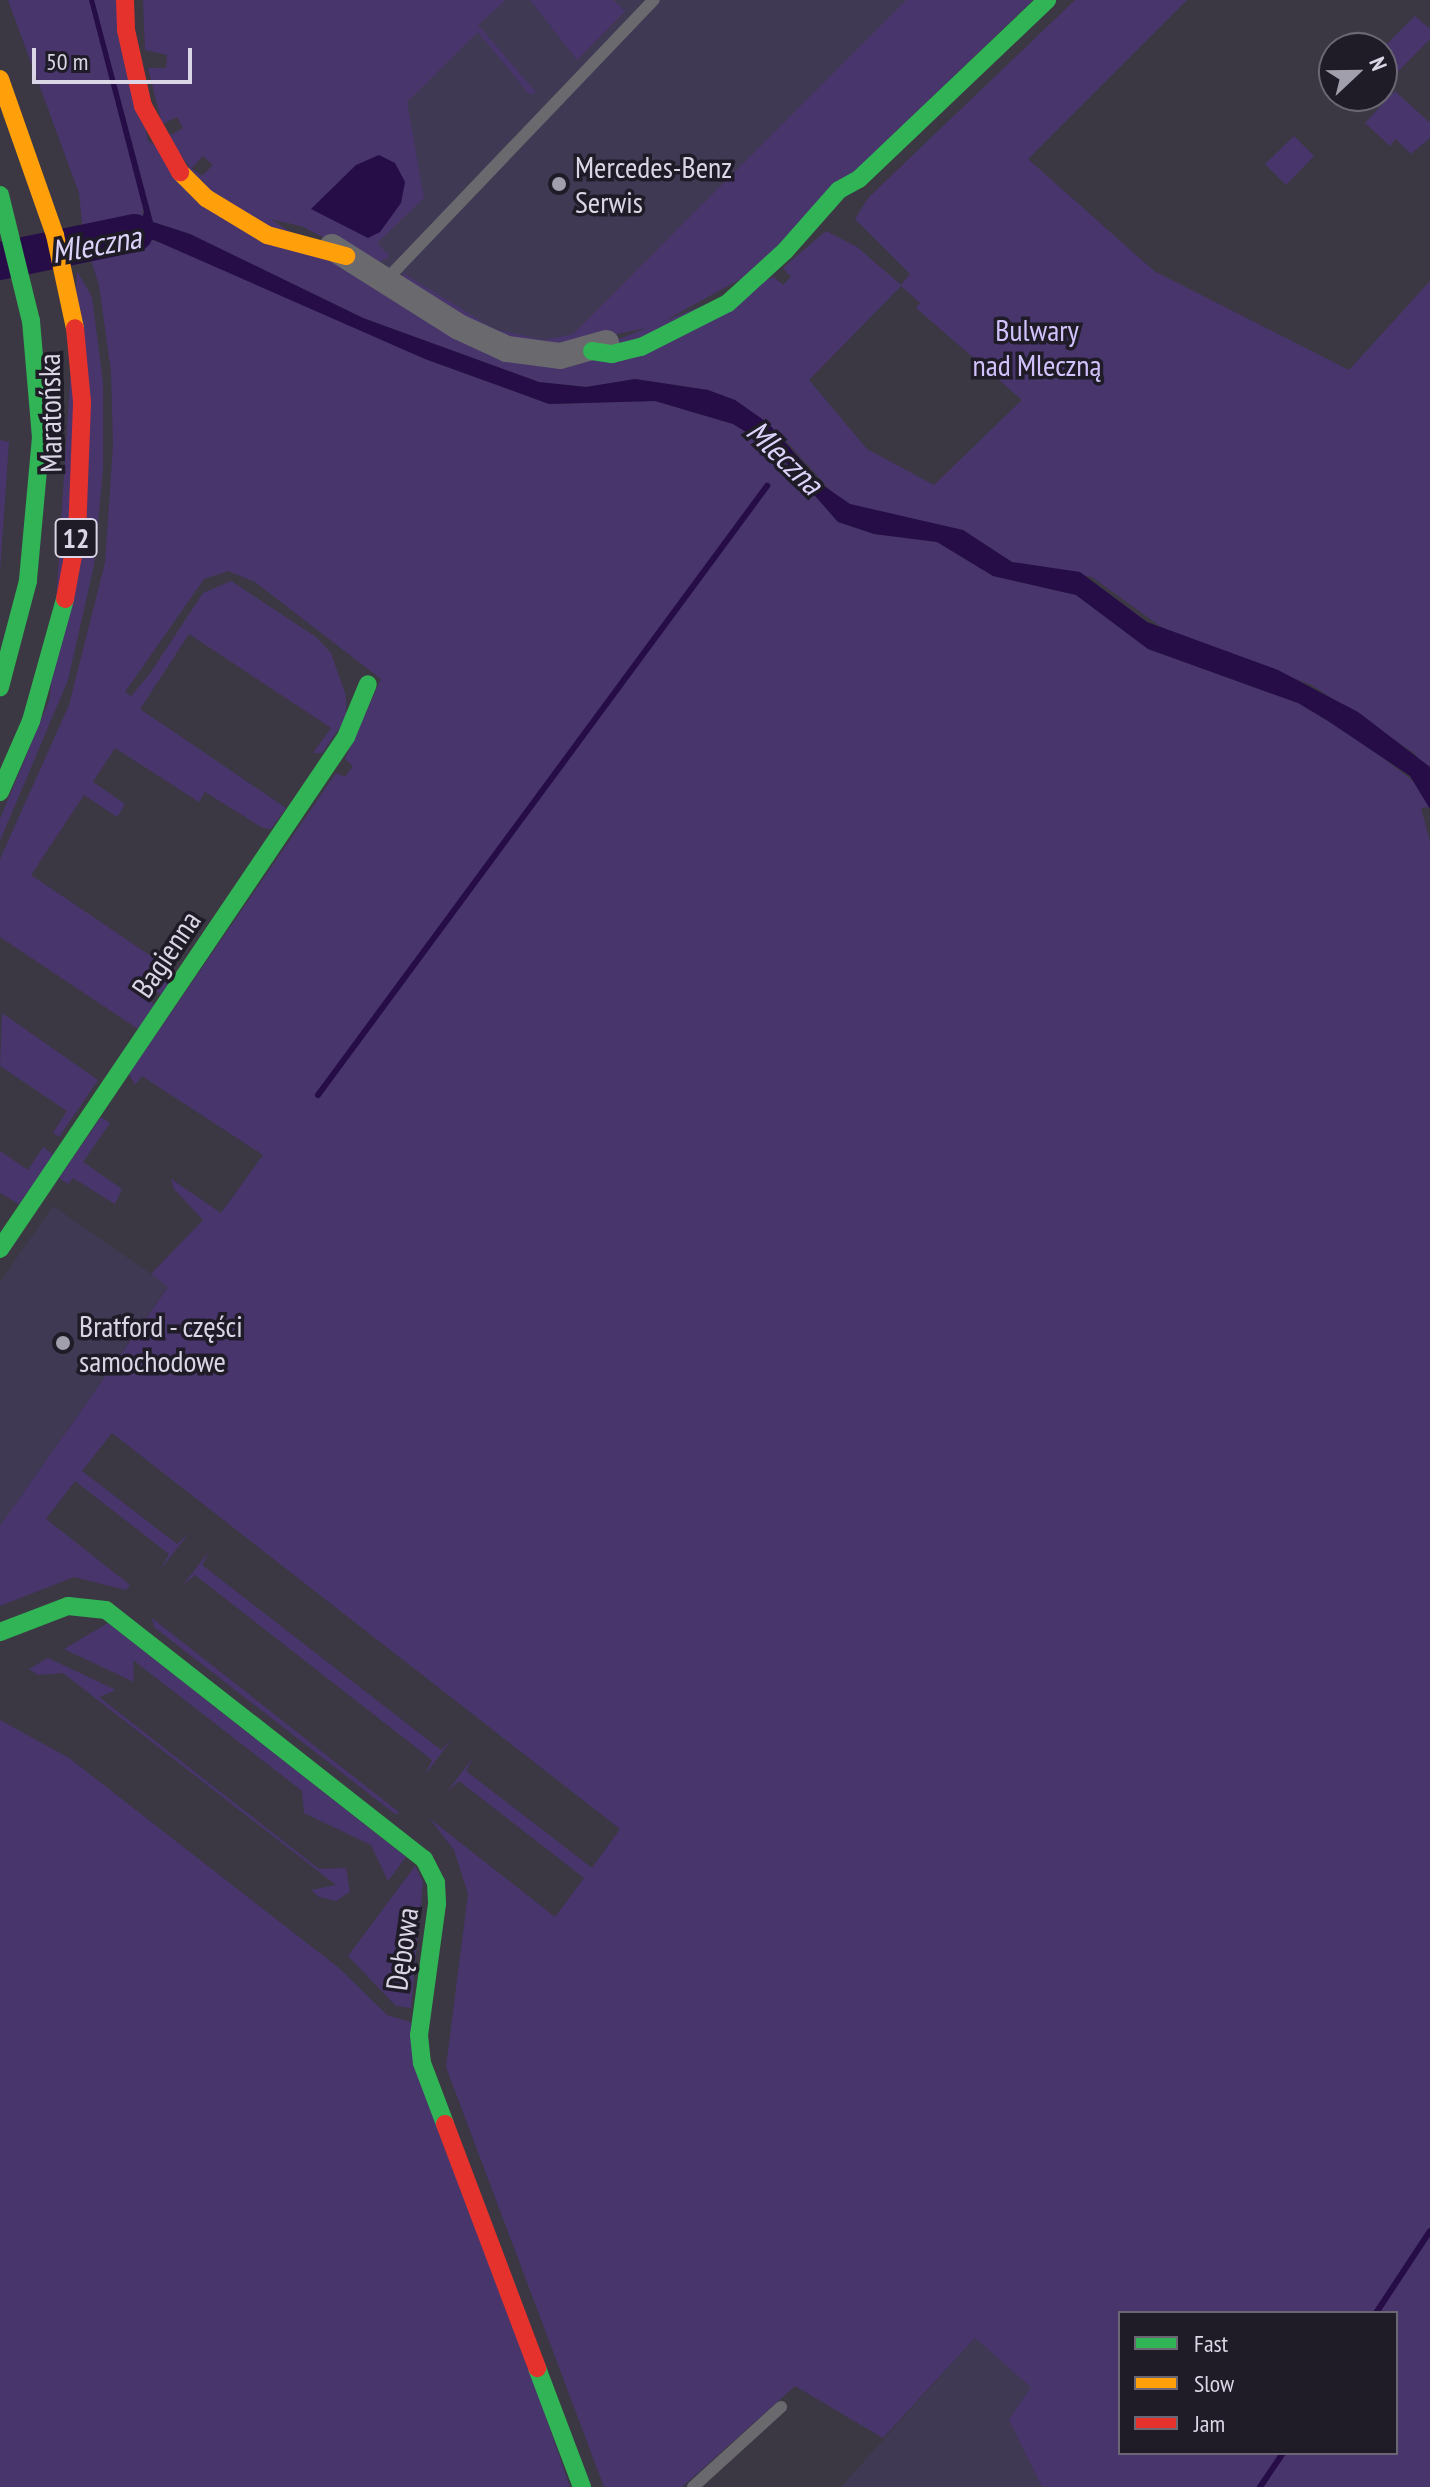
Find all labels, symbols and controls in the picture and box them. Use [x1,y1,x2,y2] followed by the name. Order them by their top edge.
[36,32,196,82] scale bar
[1318,32,1398,112] north arrow
[46,46,88,77] text: 50 m
[1363,53,1394,75] text: N
[575,149,732,220] place label: Mercedes-Benz Serwis
[550,175,568,193] marker: Mercedes-Benz Serwis
[48,217,144,271] water label: Mleczna
[972,312,1102,382] park label: Bulwary nad Mleczną
[31,353,69,473] street label: Maratońska
[739,412,831,502] water label: Mleczna
[54,514,98,562] road number: 12
[124,904,208,1004] street label: Bagienna
[79,1308,245,1378] place label: Bratford - części samochodowe
[54,1334,72,1352] marker: Bratford - części samochodowe
[378,1905,426,1993] street label: Dębowa
[1118,2311,1398,2455] legend
[1194,2328,1228,2359] text: Fast
[1194,2368,1234,2399] text: Slow
[1194,2408,1225,2439] text: Jam

